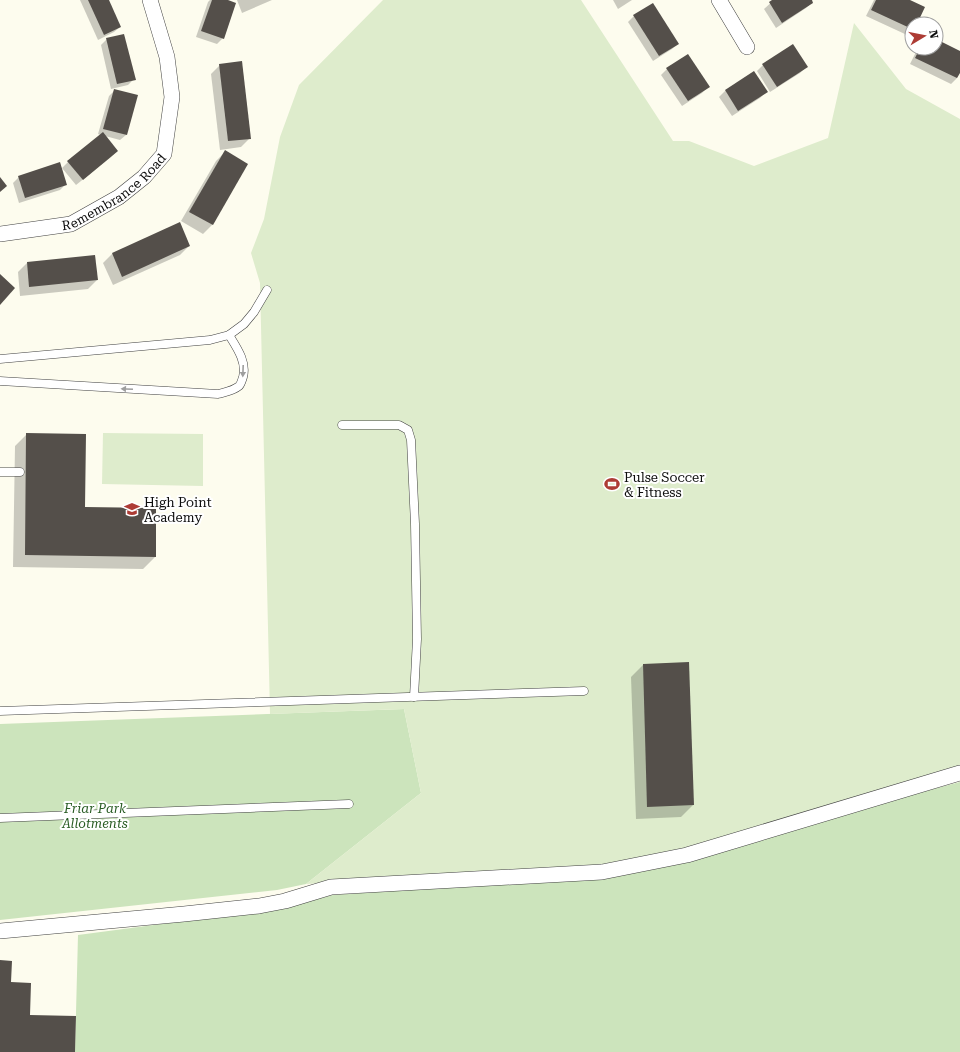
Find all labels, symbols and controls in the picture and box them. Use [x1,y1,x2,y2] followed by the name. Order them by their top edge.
[904,16,944,56] north arrow
[926,29,941,40] text: N
[61,150,169,233] street label: Remembrance Road
[240,365,246,378] one-way arrow
[121,385,133,392] one-way arrow
[624,470,705,500] place label: Pulse Soccer & Fitness
[603,475,621,493] sports icon: Pulse Soccer & Fitness
[144,495,212,525] place label: High Point Academy
[123,500,141,518] school or university icon: High Point Academy
[61,801,128,831] park label: Friar Park Allotments

